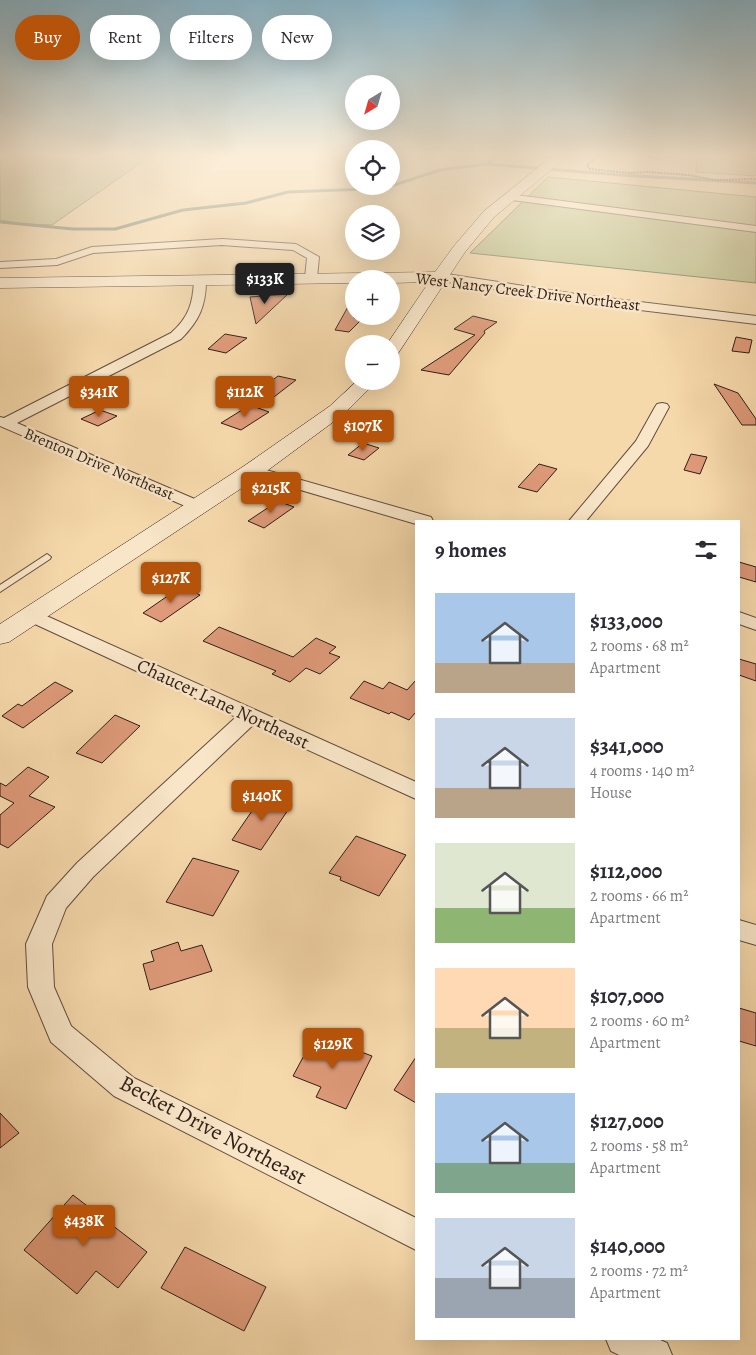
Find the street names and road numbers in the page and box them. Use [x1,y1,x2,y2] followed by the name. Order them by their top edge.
[414,267,641,317] street label: West Nancy Creek Drive Northeast
[21,422,177,506] street label: Brenton Drive Northeast
[133,653,313,755] street label: Chaucer Lane Northeast
[114,1068,312,1192] street label: Becket Drive Northeast

